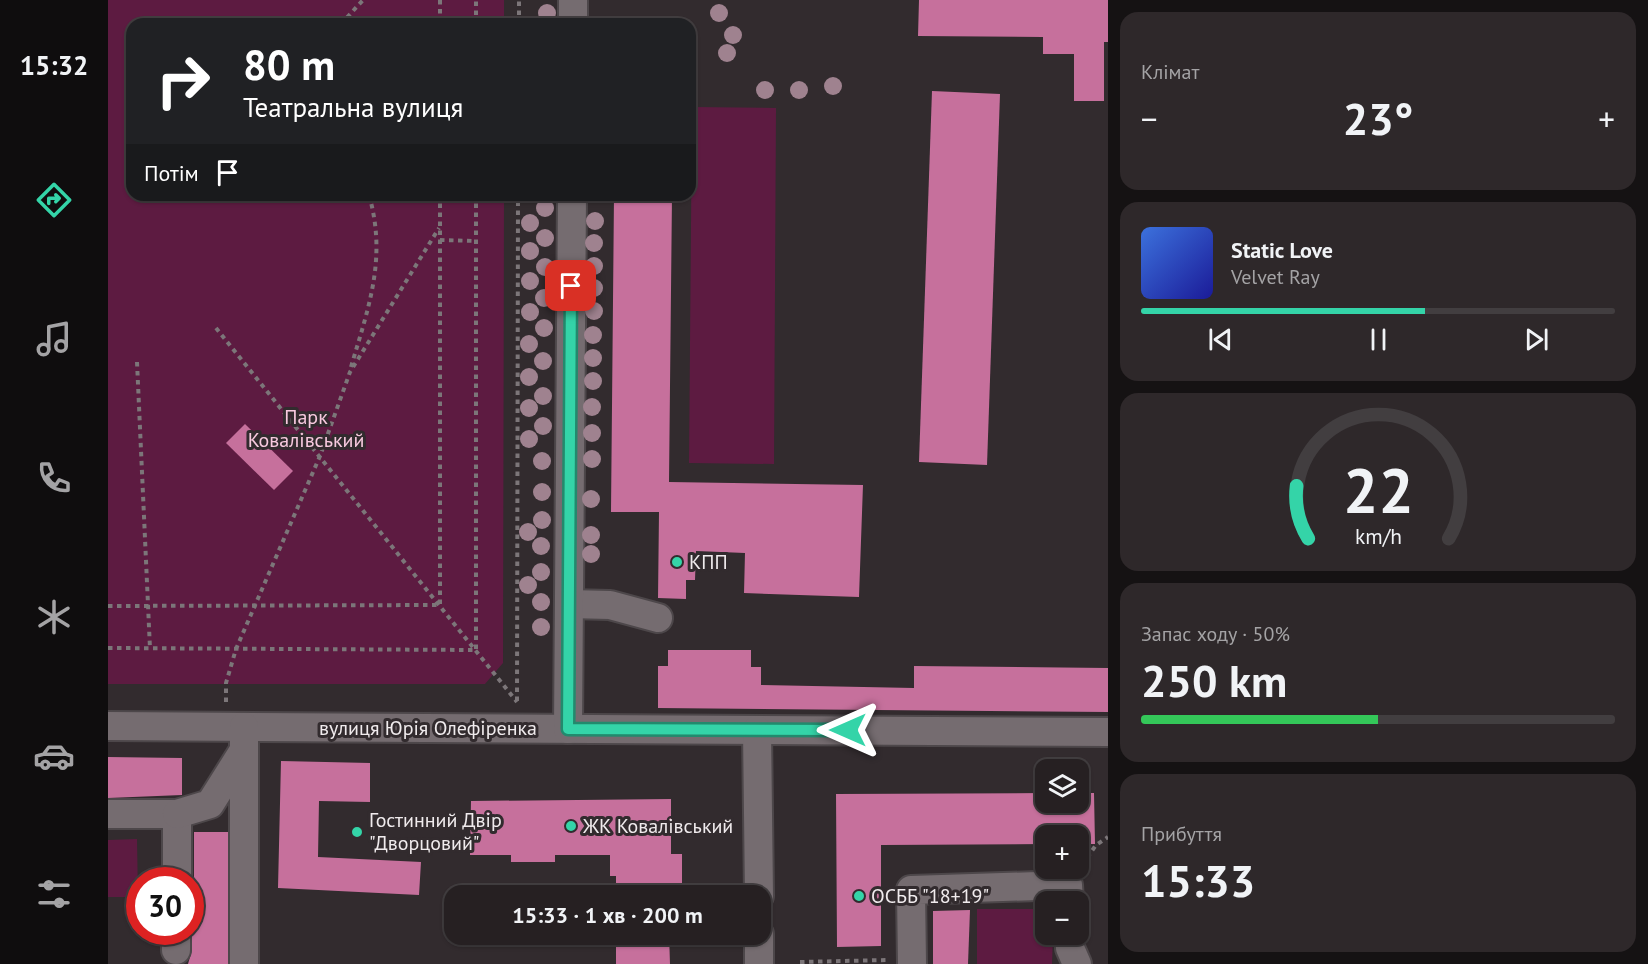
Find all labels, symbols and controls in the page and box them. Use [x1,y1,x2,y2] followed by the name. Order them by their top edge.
[243,37,335,92] text: 80 m
[144,42,222,120] icon: right
[20,48,88,82] text: 15:32
[1141,59,1199,85] text: Клімат
[1343,89,1413,147] text: 23°
[243,90,463,124] text: Театральна вулиця
[1141,97,1158,140] text: −
[1598,97,1615,140] text: +
[211,156,244,189] icon: arrive
[144,159,199,187] text: Потім
[33,179,75,221] icon: directions
[1231,236,1333,264] text: Static Love
[545,260,596,311] pin
[1231,264,1320,290] text: Velvet Ray
[554,269,587,302] icon: arrive
[33,318,75,360] icon: music
[1204,323,1237,356] icon: previous
[1362,323,1395,356] icon: pause
[1520,323,1553,356] icon: next
[248,404,364,453] park label: Парк Ковалівський
[1343,449,1413,530] text: 22
[33,457,75,499] icon: phone
[1354,522,1401,550] text: km/h
[689,549,728,575] place label: КПП
[670,555,684,569] marker: КПП
[33,596,75,638] icon: climate
[1141,621,1290,647] text: Запас ходу · 50%
[1141,651,1287,709] text: 250 km
[816,698,880,762] position arrow
[319,715,537,741] street label: вулиця Юрія Олефіренка
[33,735,75,777] icon: car
[1035,759,1089,945] map controls
[1035,759,1089,813] button: layers
[369,807,502,856] place label: Гостинний Двір "Дворцовий"
[582,813,733,839] place label: ЖК Ковалівський
[564,819,578,833] marker: ЖК Ковалівський
[1141,821,1222,847] text: Прибуття
[350,825,364,839] marker: Гостинний Двір "Дворцовий"
[1035,825,1089,879] button: +
[1141,851,1255,909] text: 15:33
[126,867,204,945] speed limit sign: 30
[33,873,75,915] icon: filters
[871,883,989,909] place label: ОСББ "18+19"
[852,889,866,903] marker: ОСББ "18+19"
[1035,891,1089,945] button: −
[512,901,703,929] text: 15:33 · 1 хв · 200 m

